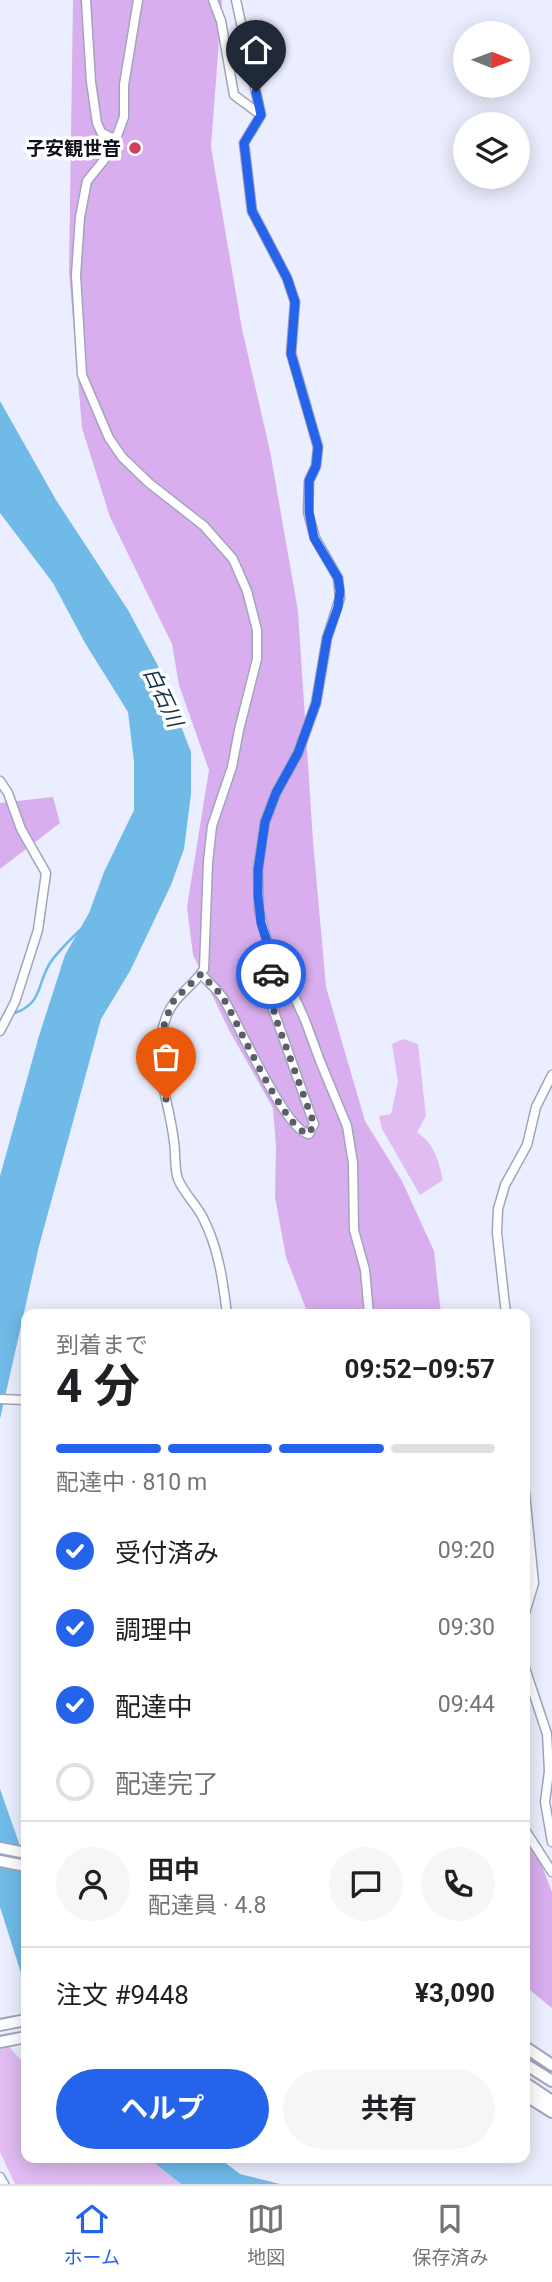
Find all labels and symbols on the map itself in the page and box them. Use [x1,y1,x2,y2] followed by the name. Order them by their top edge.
[226,20,286,92] pin
[453,21,530,98] north arrow
[26,137,121,160] place label: 子安観世音
[127,140,143,156] marker: 子安観世音
[139,663,188,732] water label: 白石川
[236,939,306,1009] courier
[136,1027,196,1099] pin

